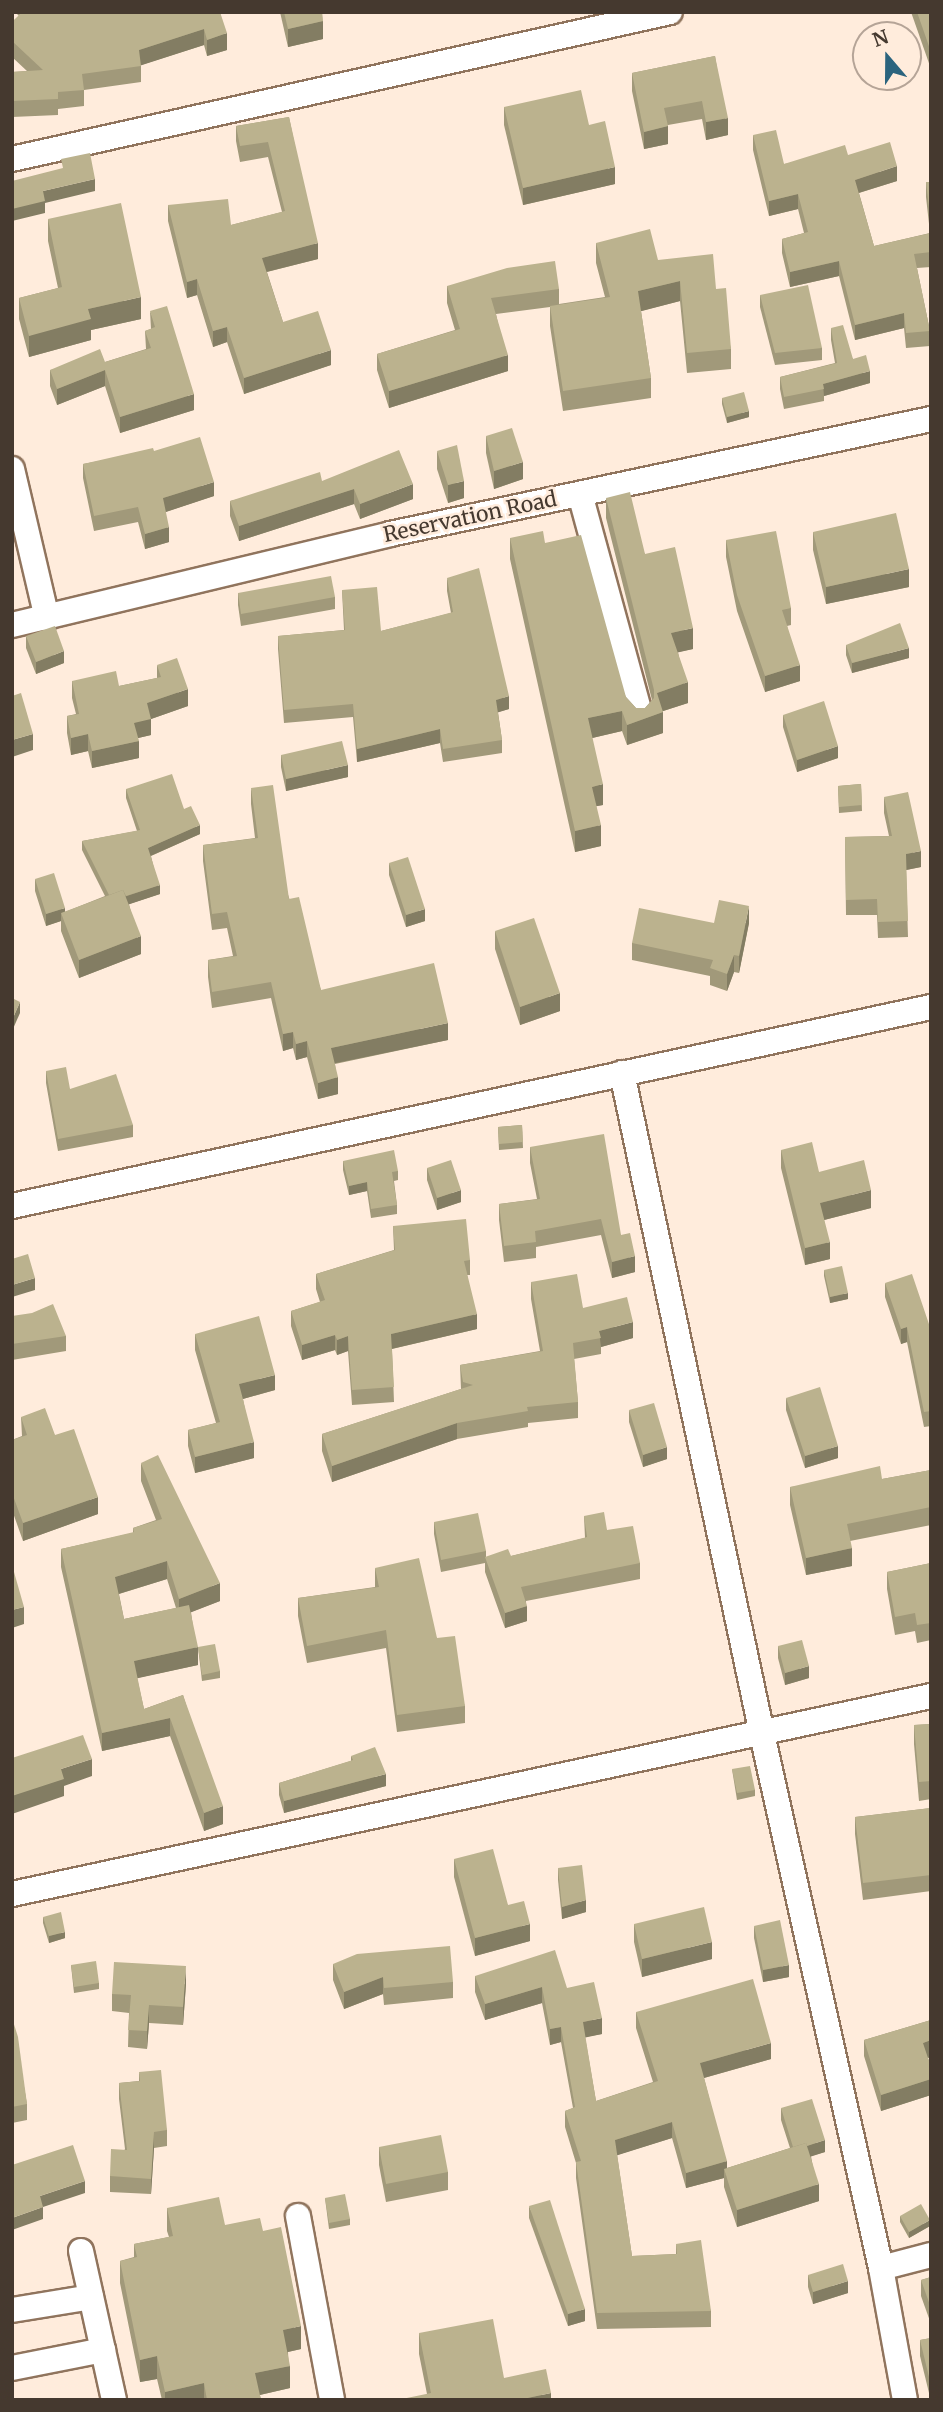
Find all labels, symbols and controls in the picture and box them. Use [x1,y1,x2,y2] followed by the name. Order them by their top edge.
[852,21,922,91] north arrow
[869,24,892,52] text: N
[381,486,559,548] street label: Reservation Road

